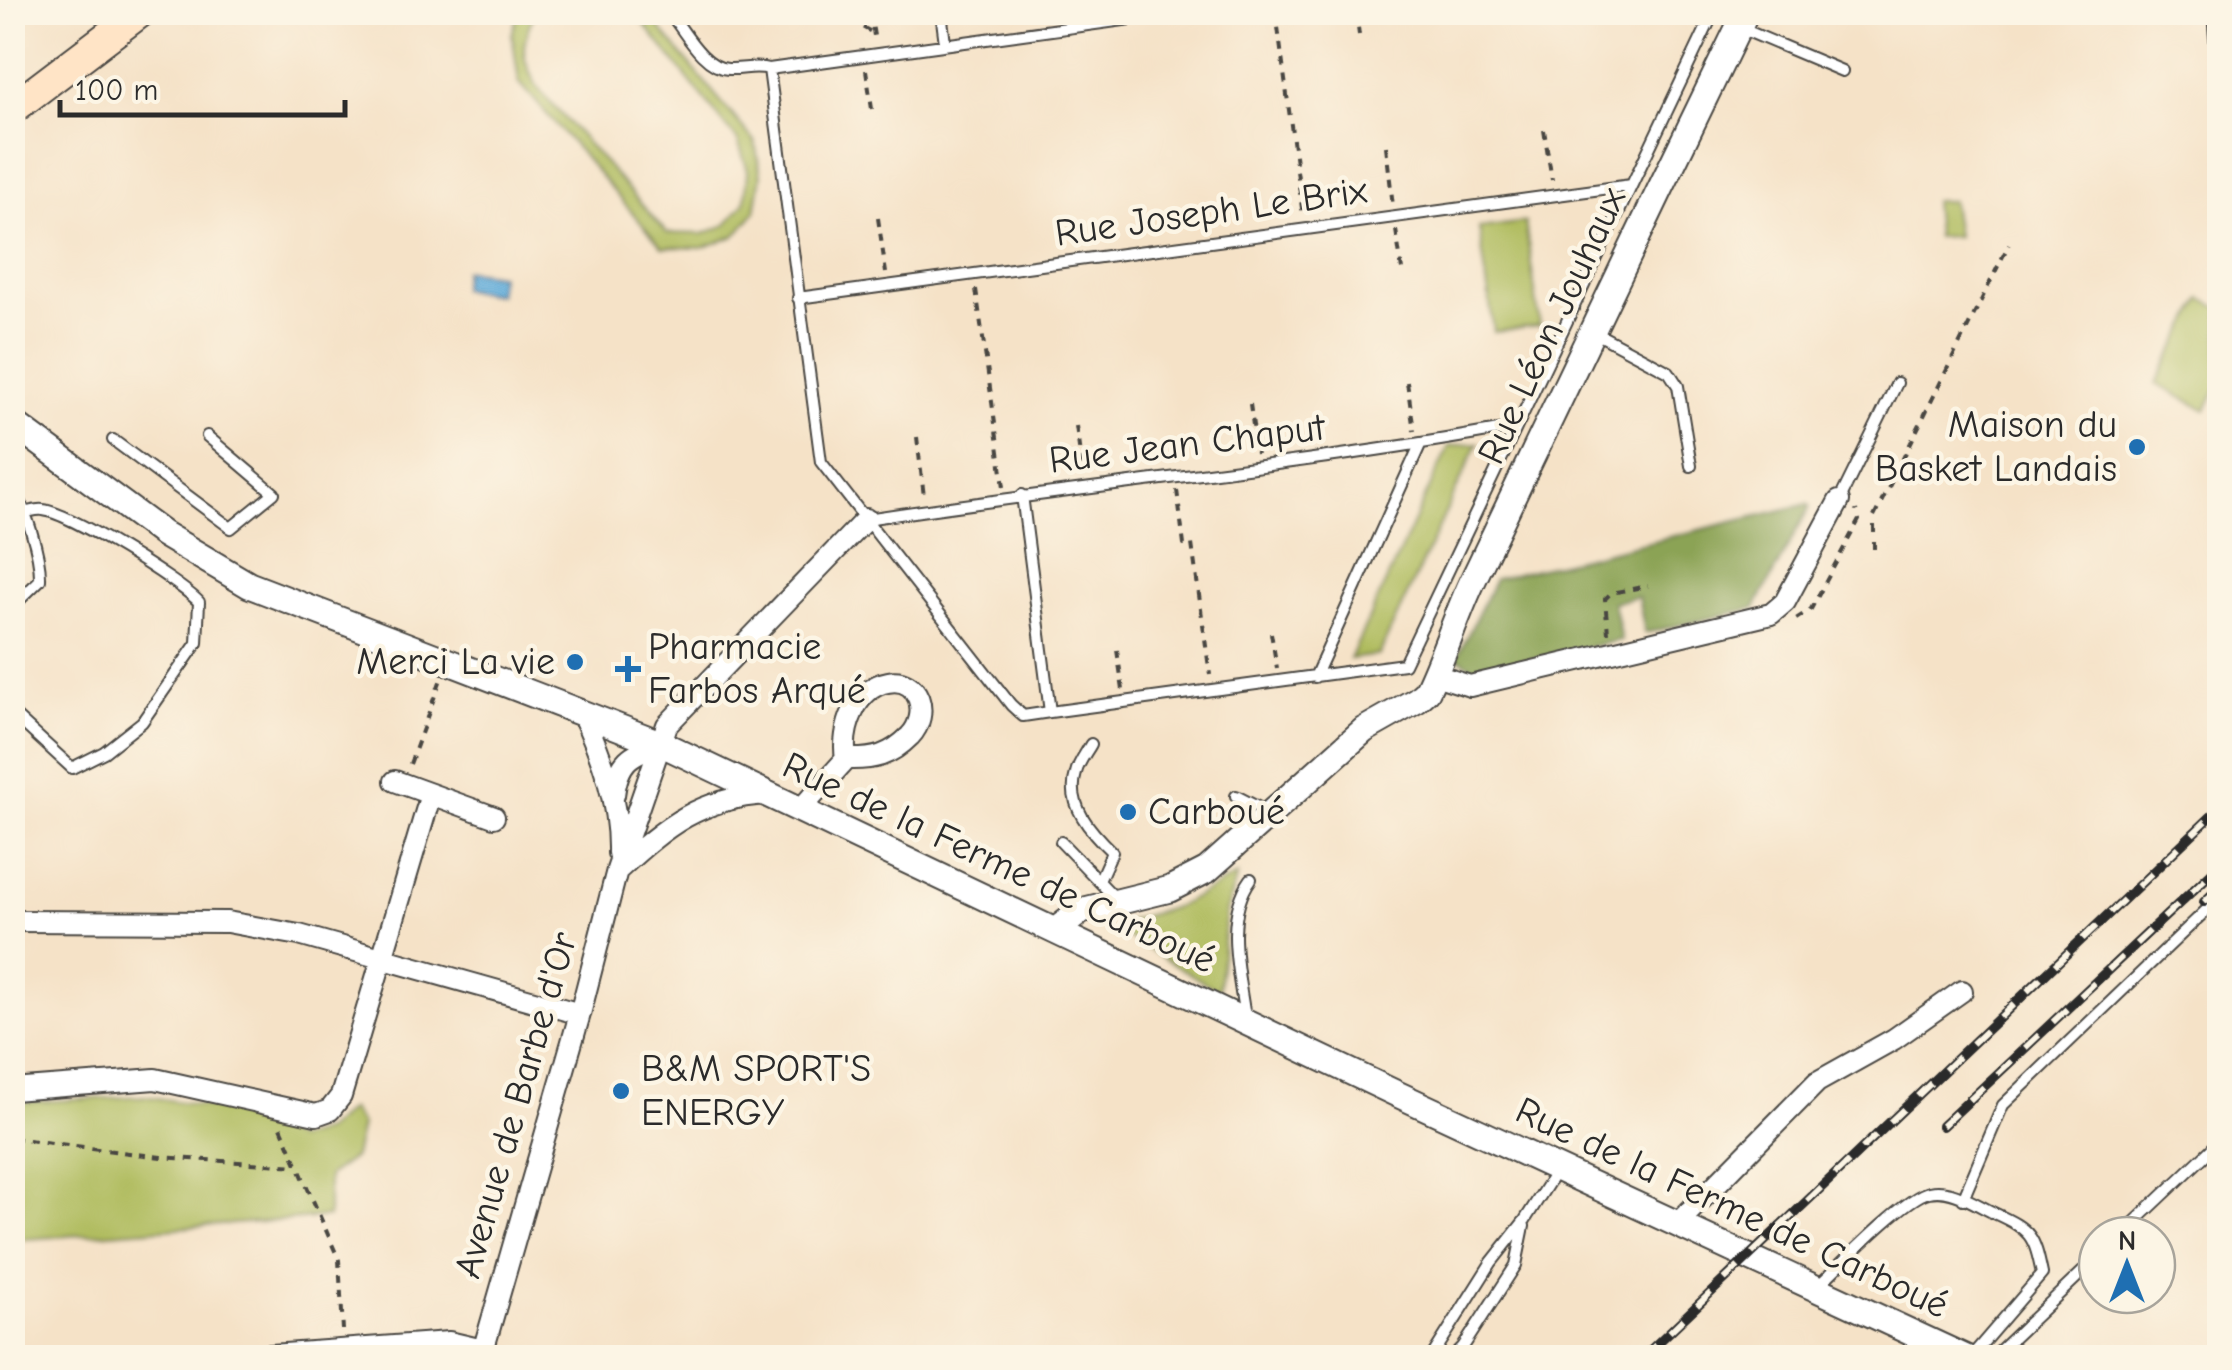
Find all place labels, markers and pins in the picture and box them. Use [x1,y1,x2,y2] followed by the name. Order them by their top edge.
[1875,403,2117,491] place label: Maison du Basket Landais
[2126,436,2148,458] marker: Maison du Basket Landais
[648,625,866,713] place label: Pharmacie Farbos Arqué
[356,640,555,684] place label: Merci La vie
[564,651,586,673] marker: Merci La vie
[617,658,639,680] marker: Pharmacie Farbos Arqué
[1148,790,1285,834] place label: Carboué
[1117,801,1139,823] marker: Carboué
[641,1047,871,1135] place label: B&M SPORT'S ENERGY
[610,1080,632,1102] marker: B&M SPORT'S ENERGY

